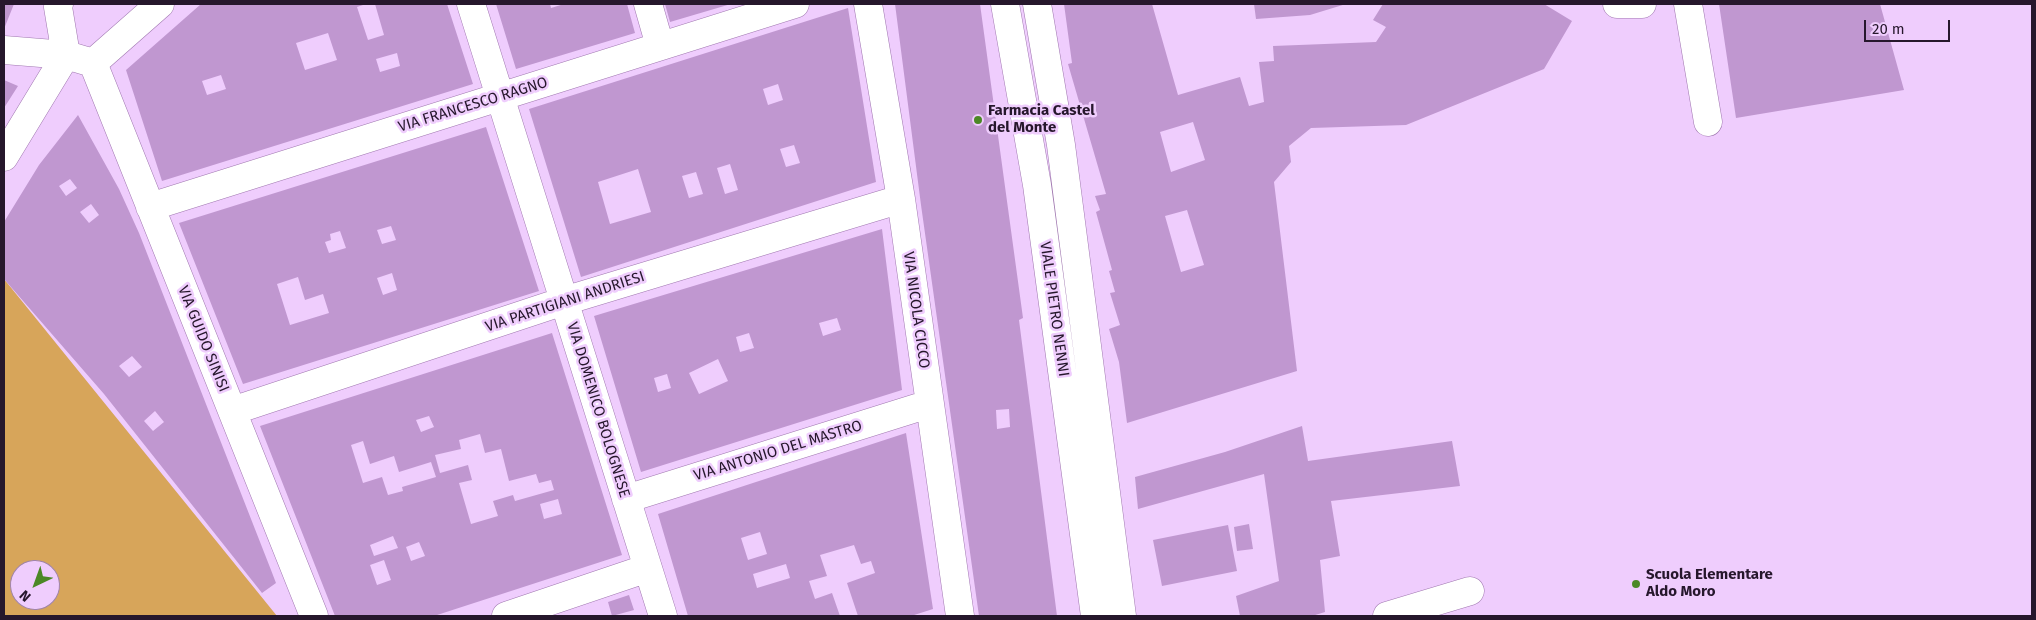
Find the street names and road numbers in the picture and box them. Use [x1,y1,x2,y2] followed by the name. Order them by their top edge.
[396,74,550,136] street label: VIA FRANCESCO RAGNO
[1036,240,1072,378] street label: VIALE PIETRO NENNI
[899,250,933,370] street label: VIA NICOLA CICCO
[483,268,647,336] street label: VIA PARTIGIANI ANDRIESI
[173,283,233,395] street label: VIA GUIDO SINISI
[563,320,633,500] street label: VIA DOMENICO BOLOGNESE
[692,417,864,485] street label: VIA ANTONIO DEL MASTRO

